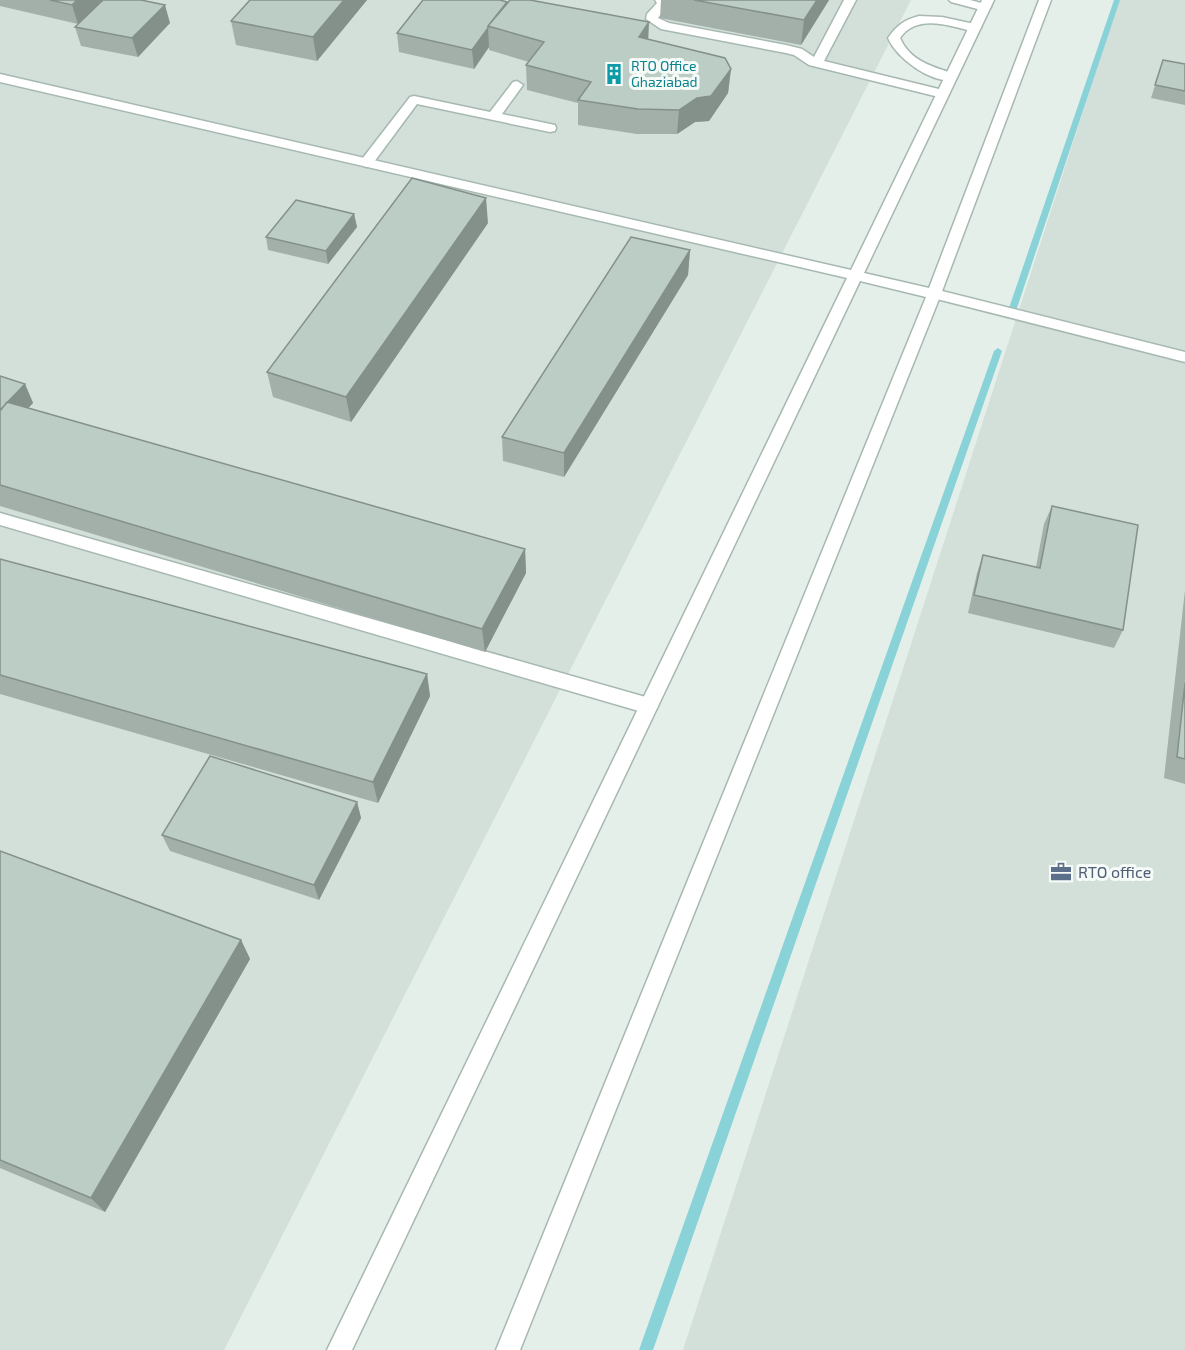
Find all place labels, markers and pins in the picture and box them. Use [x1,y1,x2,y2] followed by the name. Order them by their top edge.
[631,57,698,90] place label: RTO Office Ghaziabad
[602,62,626,86] building icon: RTO Office Ghaziabad
[1049,860,1073,884] office icon: RTO office
[1078,862,1151,881] place label: RTO office

